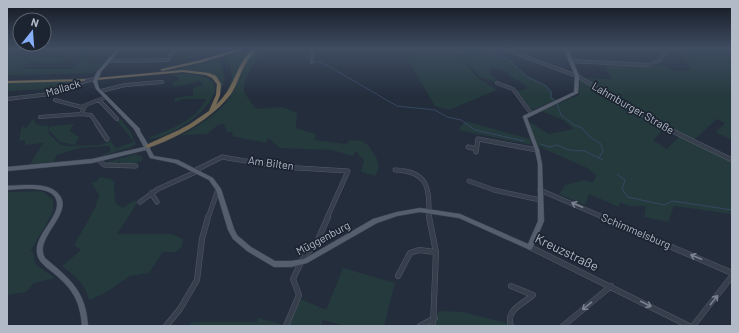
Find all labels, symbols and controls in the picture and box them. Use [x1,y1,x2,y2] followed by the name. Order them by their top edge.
[12,12,52,52] north arrow
[30,15,40,29] text: N
[44,76,82,99] street label: Mallack
[590,79,677,136] street label: Lahmburger Straße
[247,153,295,172] street label: Am Bilten
[571,201,583,209] one-way arrow
[599,210,673,251] street label: Schimmelsburg
[294,218,352,257] street label: Müggenburg
[533,230,601,274] street label: Kreuzstraße
[691,252,703,260] one-way arrow
[709,294,718,305] one-way arrow
[640,301,652,308] one-way arrow
[582,302,592,311] one-way arrow

